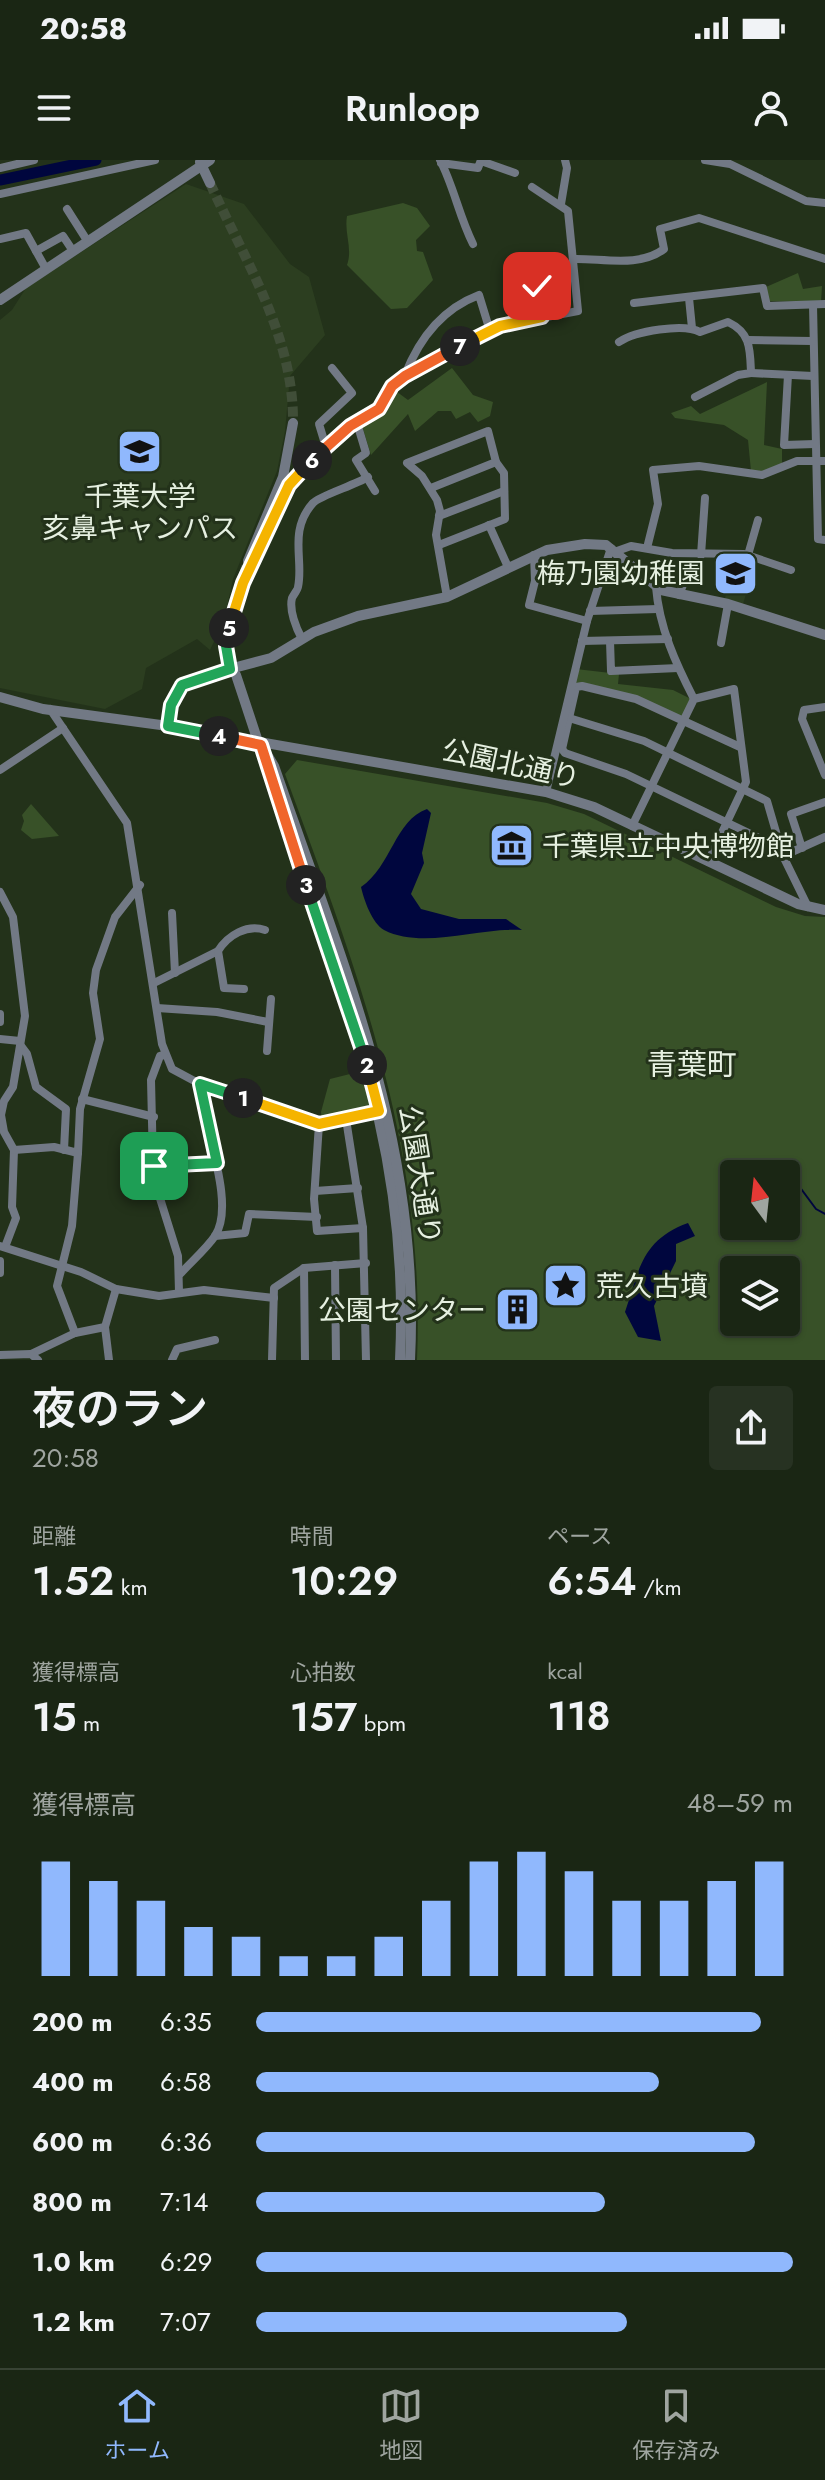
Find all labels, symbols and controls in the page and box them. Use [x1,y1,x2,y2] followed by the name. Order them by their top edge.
[40,7,127,50] text: 20:58
[345,82,480,134] text: Runloop
[32,86,76,130] icon: menu
[749,86,793,130] icon: person
[503,252,571,320] pin
[515,264,559,308] icon: check
[440,326,480,366] pin: 7
[453,330,467,362] text: 7
[116,427,164,475] school or university icon: 千葉大学 亥鼻キャンパス
[292,440,332,480] pin: 6
[305,444,319,476] text: 6
[42,476,238,549] place label: 千葉大学 亥鼻キャンパス
[712,549,760,597] school or university icon: 梅乃園幼稚園
[537,553,705,594] place label: 梅乃園幼稚園
[209,608,249,648] pin: 5
[222,612,236,644] text: 5
[199,716,239,756] pin: 4
[211,720,227,752] text: 4
[438,729,584,799] street label: 公園北通り
[487,822,535,870] museum icon: 千葉県立中央博物館
[542,826,794,867] place label: 千葉県立中央博物館
[286,865,326,905] pin: 3
[299,869,313,901] text: 3
[647,1043,737,1086] district label: 青葉町
[347,1045,387,1085] pin: 2
[360,1049,374,1081] text: 2
[223,1078,263,1118] pin: 1
[237,1082,249,1114] text: 1
[389,1103,451,1247] street label: 公園大通り
[120,1132,188,1200] pin
[132,1144,176,1188] icon: arrive
[720,1160,800,1240] north arrow
[720,1160,800,1336] map controls
[720,1256,800,1336] button: layers
[541,1262,589,1310] place icon: 荒久古墳
[596,1266,708,1307] place label: 荒久古墳
[493,1286,541,1334] building icon: 公園センター
[318,1290,486,1331] place label: 公園センター
[32,1377,208,1441] text: 夜のラン
[709,1386,793,1470] button: share
[32,1439,99,1477] text: 20:58
[32,1520,76,1552] text: 距離
[290,1520,334,1552] text: 時間
[547,1520,612,1552] text: ペース
[32,1552,114,1610] text: 1.52
[290,1552,398,1610] text: 10:29
[547,1552,637,1610] text: 6:54
[114,1571,148,1603] text: km
[637,1571,682,1603] text: /km
[547,1655,583,1687] text: kcal
[32,1656,120,1688] text: 獲得標高
[290,1656,356,1688] text: 心拍数
[547,1687,611,1745] text: 118
[32,1688,76,1746] text: 15
[290,1688,357,1746] text: 157
[76,1707,100,1739] text: m
[357,1707,406,1739] text: bpm
[687,1784,793,1822] text: 48–59 m
[32,1786,136,1824] text: 獲得標高
[32,2003,113,2041] text: 200 m
[160,2003,212,2041] text: 6:35
[32,2063,114,2101] text: 400 m
[160,2063,212,2101] text: 6:58
[32,2123,113,2161] text: 600 m
[160,2123,212,2161] text: 6:36
[32,2183,112,2221] text: 800 m
[160,2183,208,2221] text: 7:14
[32,2243,115,2281] text: 1.0 km
[160,2243,213,2281] text: 6:29
[32,2303,115,2341] text: 1.2 km
[160,2303,211,2341] text: 7:07
[105,2384,170,2466] tab: ホーム
[379,2384,423,2466] tab: 地図
[632,2384,720,2466] tab: 保存済み

